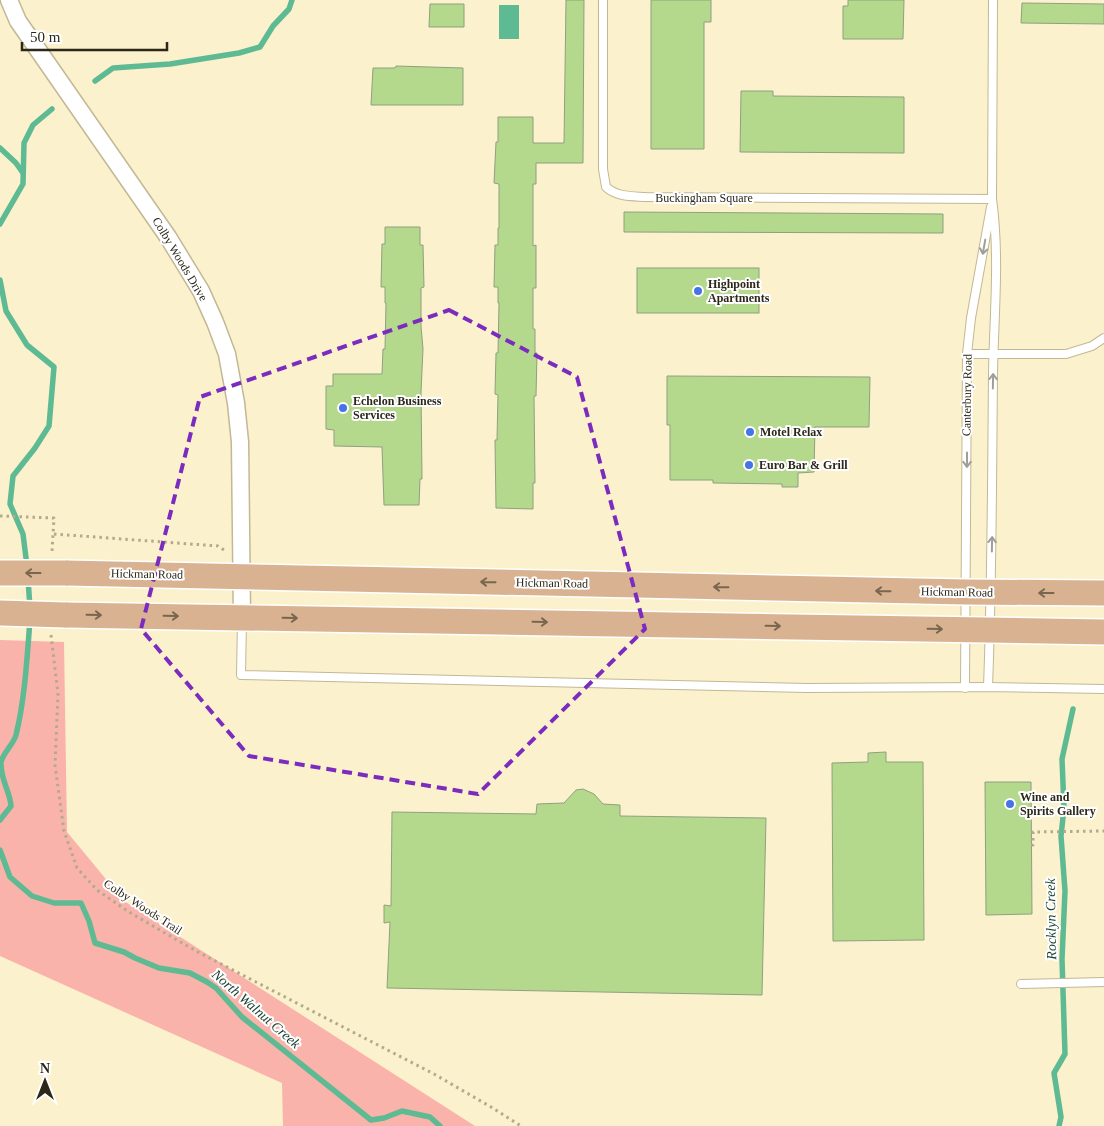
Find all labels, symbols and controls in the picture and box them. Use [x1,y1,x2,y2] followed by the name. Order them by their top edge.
[22,20,168,52] scale bar
[30,29,61,45] text: 50 m
[655,191,753,205] street label: Buckingham Square
[149,214,211,304] street label: Colby Woods Drive
[978,238,988,254] one-way arrow
[708,277,770,305] place label: Highpoint Apartments
[692,285,704,297] marker: Highpoint Apartments
[959,354,975,436] street label: Canterbury Road
[988,374,998,390] one-way arrow
[353,394,442,422] place label: Echelon Business Services
[337,402,349,414] marker: Echelon Business Services
[760,425,822,439] place label: Motel Relax
[744,426,756,438] marker: Motel Relax
[962,452,972,468] one-way arrow
[759,458,848,472] place label: Euro Bar & Grill
[743,459,755,471] marker: Euro Bar & Grill
[987,536,997,552] one-way arrow
[111,566,183,582] street label: Hickman Road
[25,568,42,578] one-way arrow
[516,575,588,591] street label: Hickman Road
[481,577,497,586] one-way arrow
[713,582,730,592] one-way arrow
[921,584,993,600] street label: Hickman Road
[876,586,892,595] one-way arrow
[1038,588,1054,598] one-way arrow
[85,610,101,620] one-way arrow
[163,612,179,621] one-way arrow
[282,613,298,623] one-way arrow
[532,617,548,627] one-way arrow
[764,621,781,631] one-way arrow
[926,624,943,634] one-way arrow
[1020,790,1096,818] place label: Wine and Spirits Gallery
[1004,798,1016,810] marker: Wine and Spirits Gallery
[101,876,185,938] street label: Colby Woods Trail
[1043,877,1059,961] water label: Rocklyn Creek
[208,966,304,1052] water label: North Walnut Creek
[20,1056,70,1106] north arrow
[40,1061,50,1076] text: N

